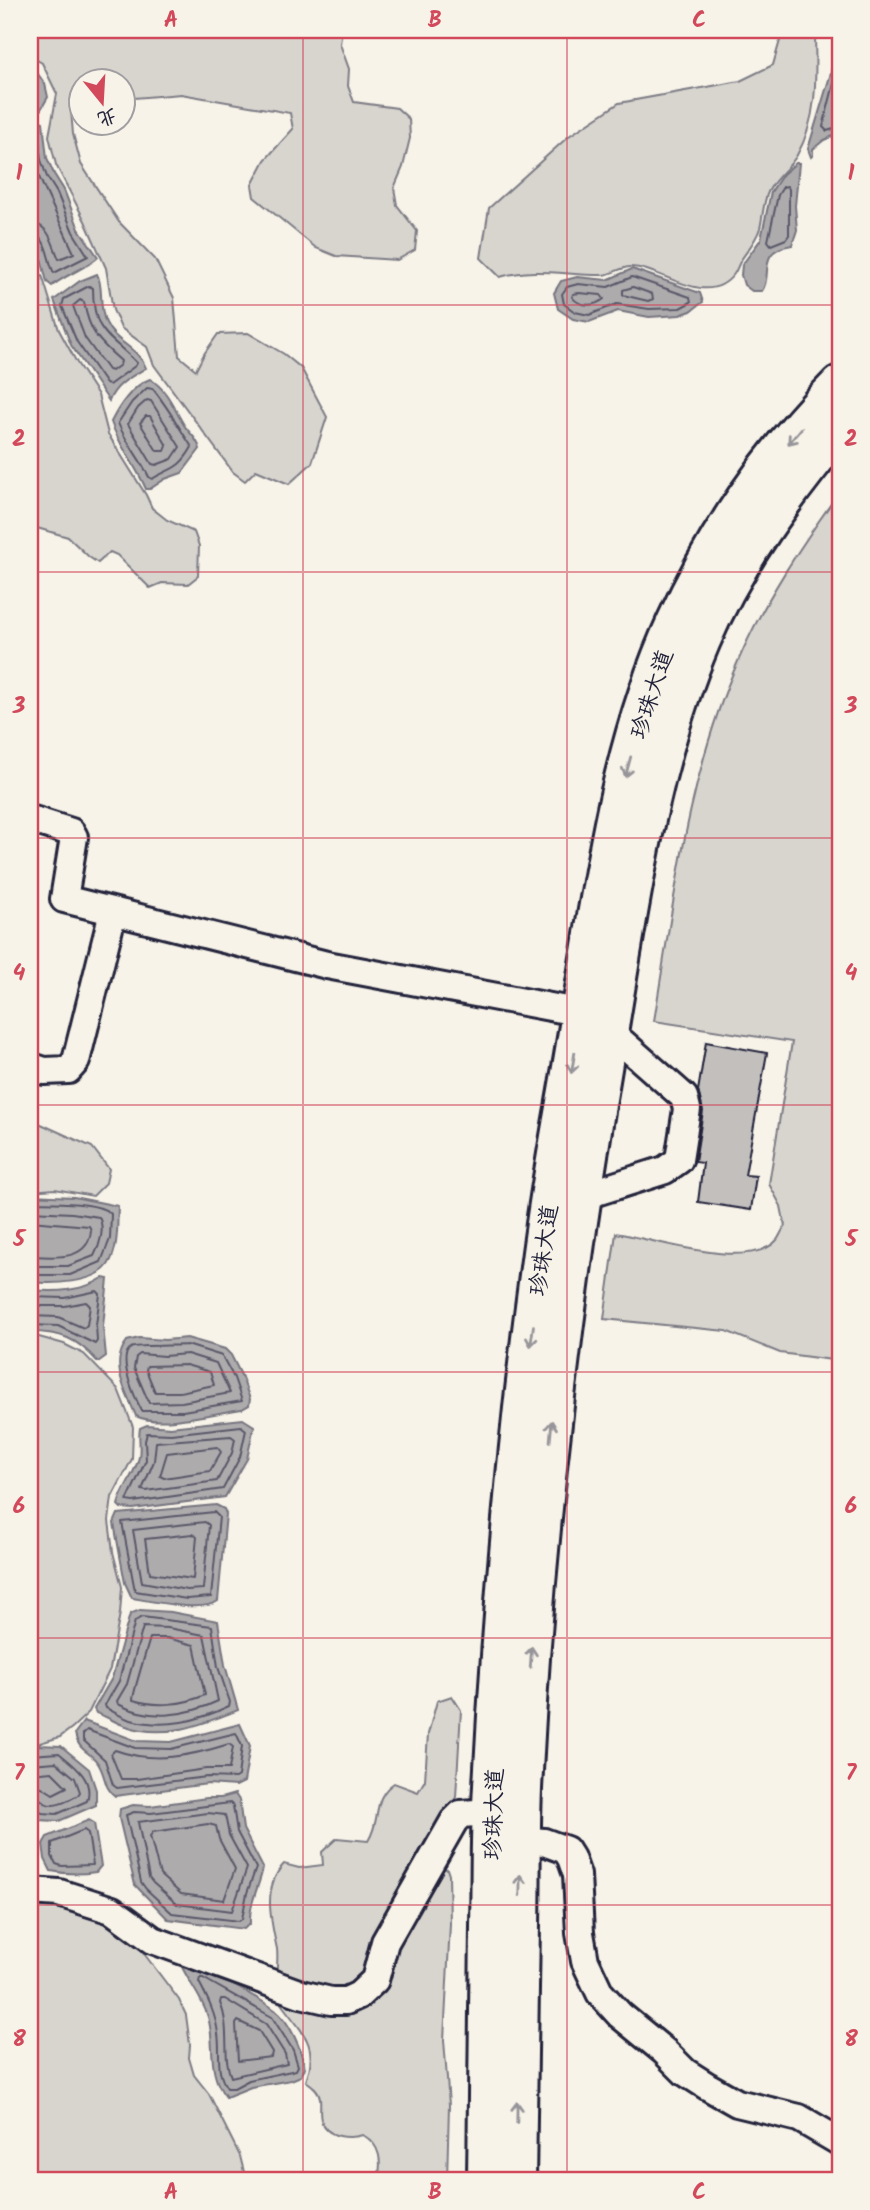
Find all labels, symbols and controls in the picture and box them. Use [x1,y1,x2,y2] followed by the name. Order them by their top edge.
[164,3,178,39] text: A
[428,3,442,39] text: B
[692,3,706,39] text: C
[66,66,136,136] north arrow
[93,99,120,133] text: 北
[16,156,23,192] text: 1
[848,156,855,192] text: 1
[12,422,26,458] text: 2
[844,422,858,458] text: 2
[787,426,803,444] one-way arrow
[622,645,684,744] street label: 珍珠大道
[12,689,26,725] text: 3
[844,689,858,725] text: 3
[621,756,634,778] one-way arrow
[13,956,26,992] text: 4
[845,956,858,992] text: 4
[566,1051,579,1074] one-way arrow
[521,1202,569,1298] street label: 珍珠大道
[12,1222,27,1258] text: 5
[844,1222,859,1258] text: 5
[525,1324,538,1347] one-way arrow
[545,1420,558,1443] one-way arrow
[13,1489,25,1525] text: 6
[845,1489,857,1525] text: 6
[525,1647,538,1669] one-way arrow
[14,1756,26,1792] text: 7
[846,1756,858,1792] text: 7
[475,1767,515,1861] street label: 珍珠大道
[514,1873,527,1896] one-way arrow
[12,2022,26,2058] text: 8
[844,2022,858,2058] text: 8
[510,2101,524,2124] one-way arrow
[164,2175,178,2210] text: A
[428,2175,442,2210] text: B
[692,2175,706,2210] text: C

